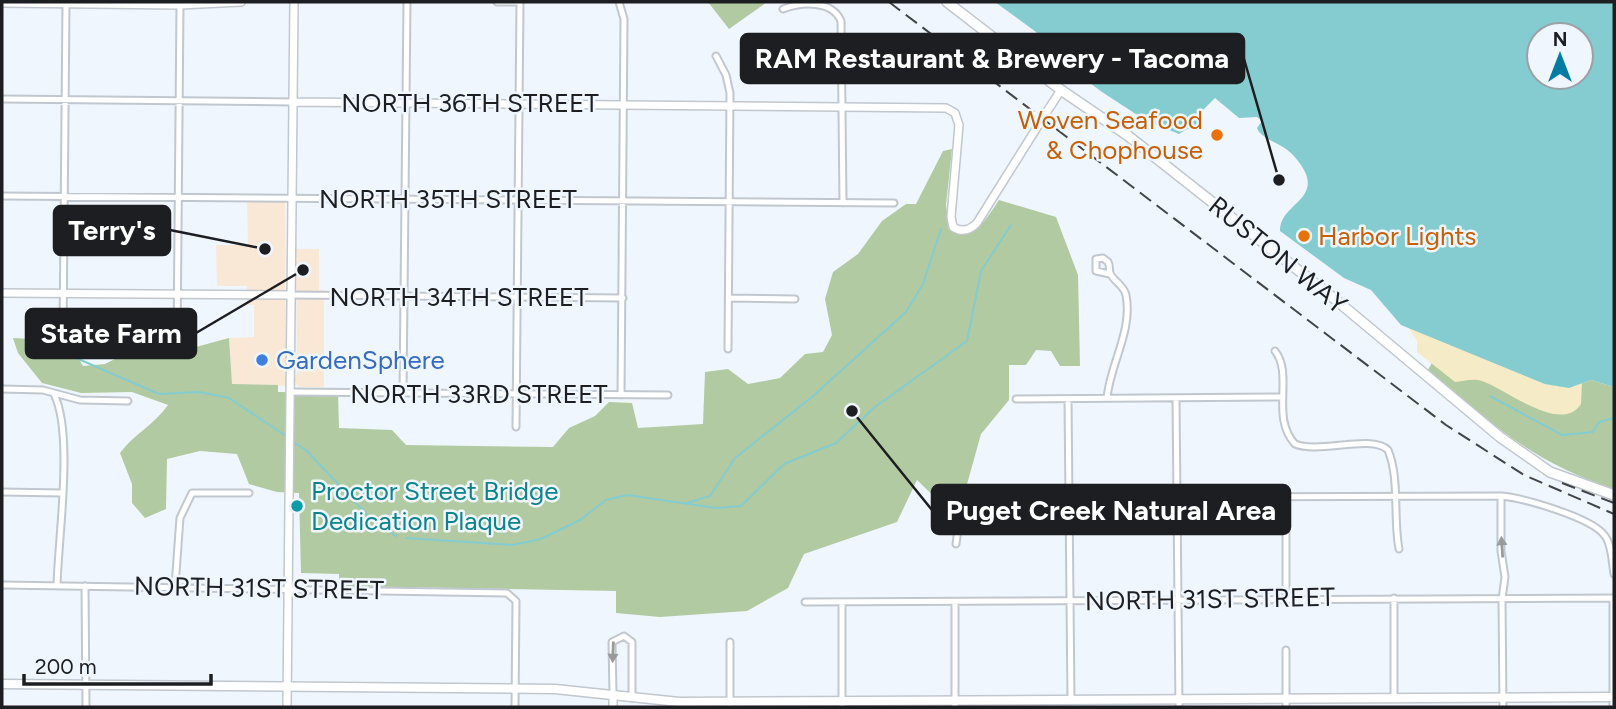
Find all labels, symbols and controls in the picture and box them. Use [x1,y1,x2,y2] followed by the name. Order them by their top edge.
[1525,21,1595,91] north arrow
[1553,28,1567,51] text: N
[741,34,1244,83] callout: RAM Restaurant & Brewery - Tacoma
[755,41,1229,75] text: RAM Restaurant & Brewery - Tacoma
[341,87,599,119] street label: NORTH 36TH STREET
[1018,104,1203,166] place label: Woven Seafood & Chophouse
[1209,127,1225,143] marker: Woven Seafood & Chophouse
[319,183,578,215] street label: NORTH 35TH STREET
[1202,189,1354,321] street label: RUSTON WAY
[54,206,170,255] callout: Terry's
[68,213,156,247] text: Terry's
[1318,220,1476,252] place label: Harbor Lights
[1296,228,1312,244] marker: Harbor Lights
[329,281,589,313] street label: NORTH 34TH STREET
[26,309,196,358] callout: State Farm
[40,316,182,350] text: State Farm
[276,344,445,376] place label: GardenSphere
[254,352,270,368] marker: GardenSphere
[350,378,608,410] street label: NORTH 33RD STREET
[311,475,559,537] place label: Proctor Street Bridge Dedication Plaque
[932,485,1290,534] callout: Puget Creek Natural Area
[946,493,1276,527] text: Puget Creek Natural Area
[289,498,305,514] marker: Proctor Street Bridge Dedication Plaque
[1496,536,1507,558] one-way arrow
[134,570,385,606] street label: NORTH 31ST STREET
[1085,581,1336,617] street label: NORTH 31ST STREET
[607,641,618,663] one-way arrow
[24,642,212,686] scale bar
[35,654,97,679] text: 200 m

